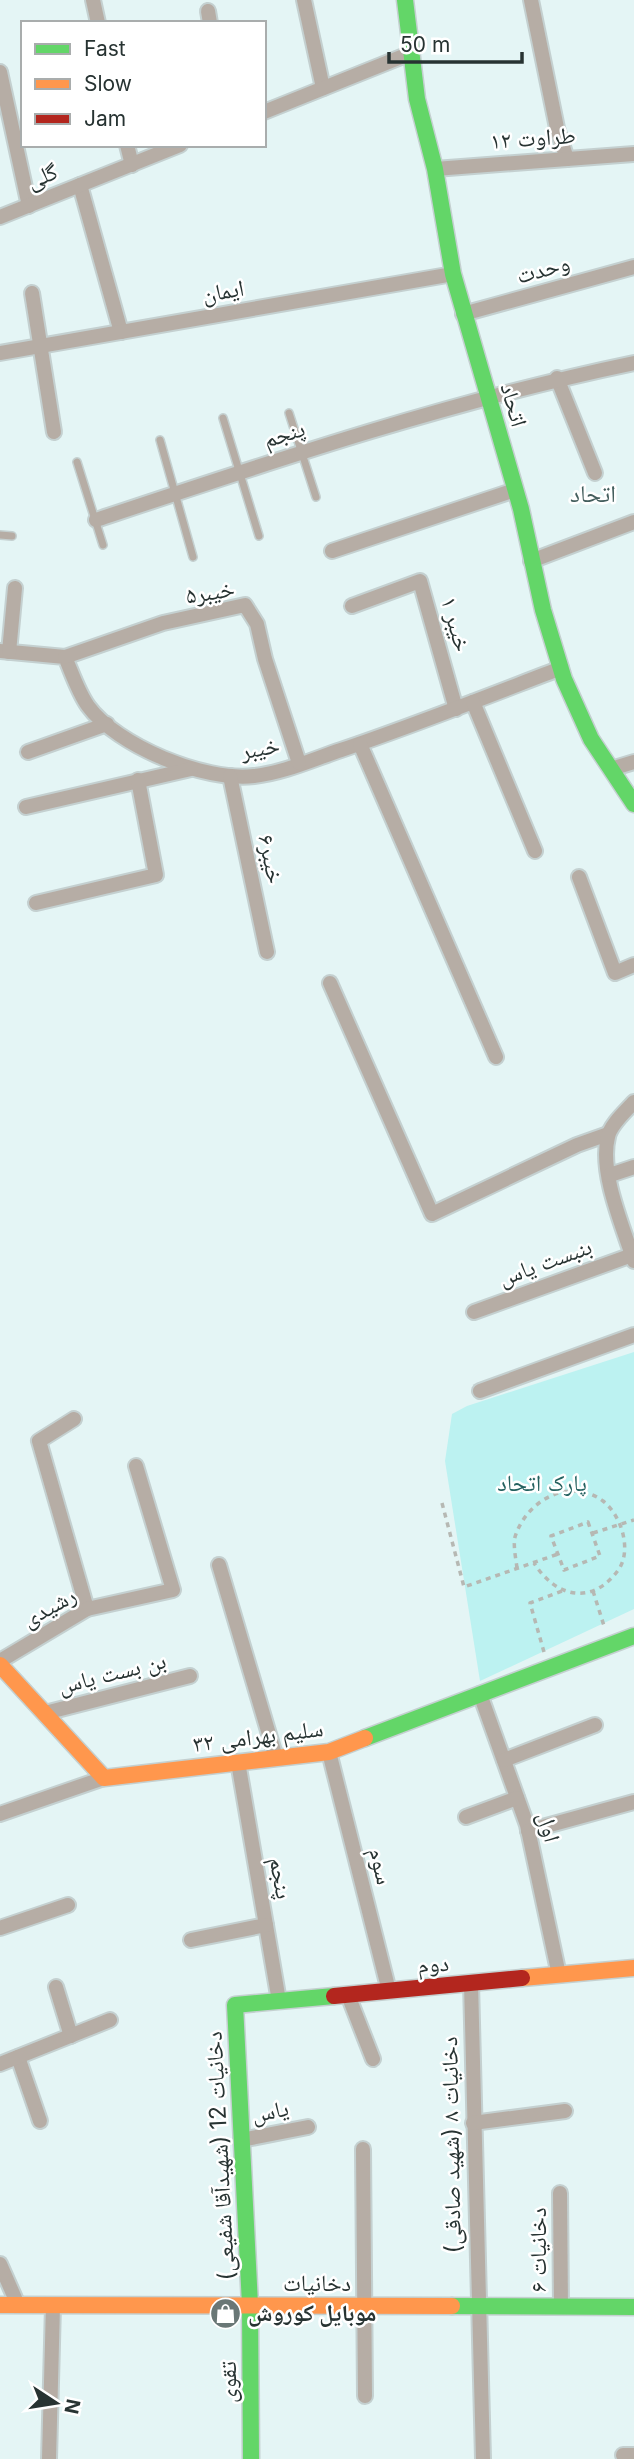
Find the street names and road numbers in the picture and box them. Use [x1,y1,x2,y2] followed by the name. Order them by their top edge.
[489,121,577,155] street label: طراوت ۱۲
[22,157,62,195] street label: گلی
[513,248,573,290] street label: وحدت
[200,274,246,308] street label: ایمان
[494,380,534,430] street label: اتحاد
[260,414,309,456] street label: پنجم
[183,574,237,610] street label: خیبر۵
[435,593,477,655] street label: خیبر ۱
[237,731,282,765] street label: خیبر
[252,832,290,886] street label: خیبر۶
[495,1232,595,1292] street label: بنبست یاس
[17,1581,81,1633] street label: رشیدی
[55,1646,169,1700] street label: بن بست یاس
[191,1714,325,1760] street label: سلیم بهرامی ۳۲
[532,1809,566,1845] street label: اول
[361,1845,399,1888] street label: سوم
[262,1855,298,1901] street label: پنجم
[416,1949,450,1981] street label: دوم
[199,2031,241,2281] street label: دخانیات 12 (شهیدآقا شفیعی)
[435,2036,467,2254] street label: دخانیات ۸ (شهید صادقی)
[249,2094,291,2128] street label: یاس
[524,2208,552,2292] street label: دخانیات ۶
[283,2269,351,2297] street label: دخانیات
[214,2361,242,2403] street label: تقوی

